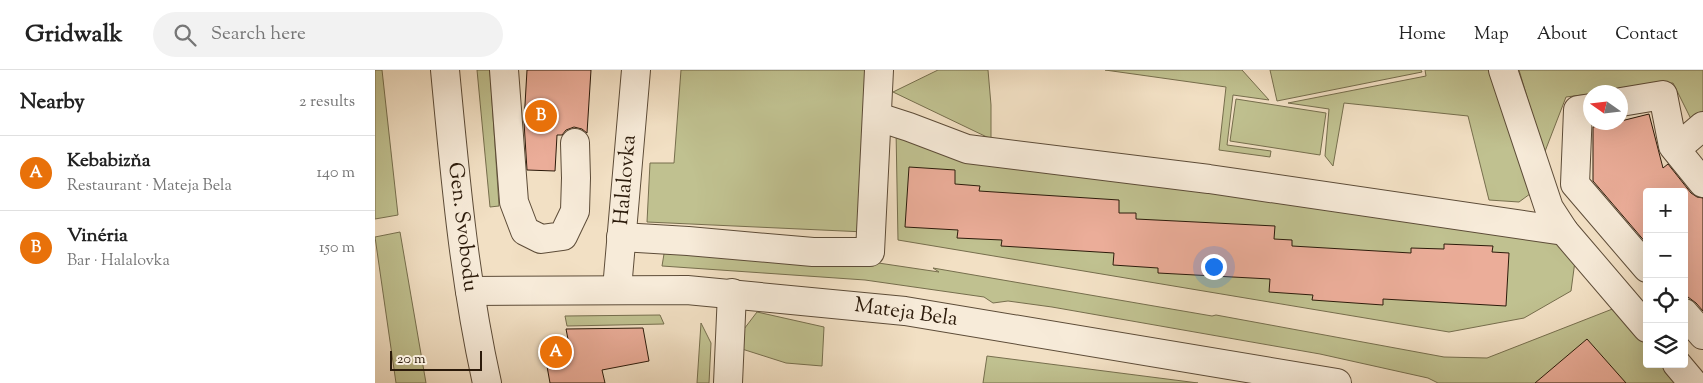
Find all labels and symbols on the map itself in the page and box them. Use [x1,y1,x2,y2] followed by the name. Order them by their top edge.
[1583,85,1628,130] north arrow
[525,97,557,135] pin: B
[607,133,645,226] street label: Halalovka
[439,161,485,293] street label: Gen. Svobodu
[1201,254,1227,280] your location
[852,291,960,335] street label: Mateja Bela
[540,333,572,371] pin: A
[390,348,483,371] scale bar

